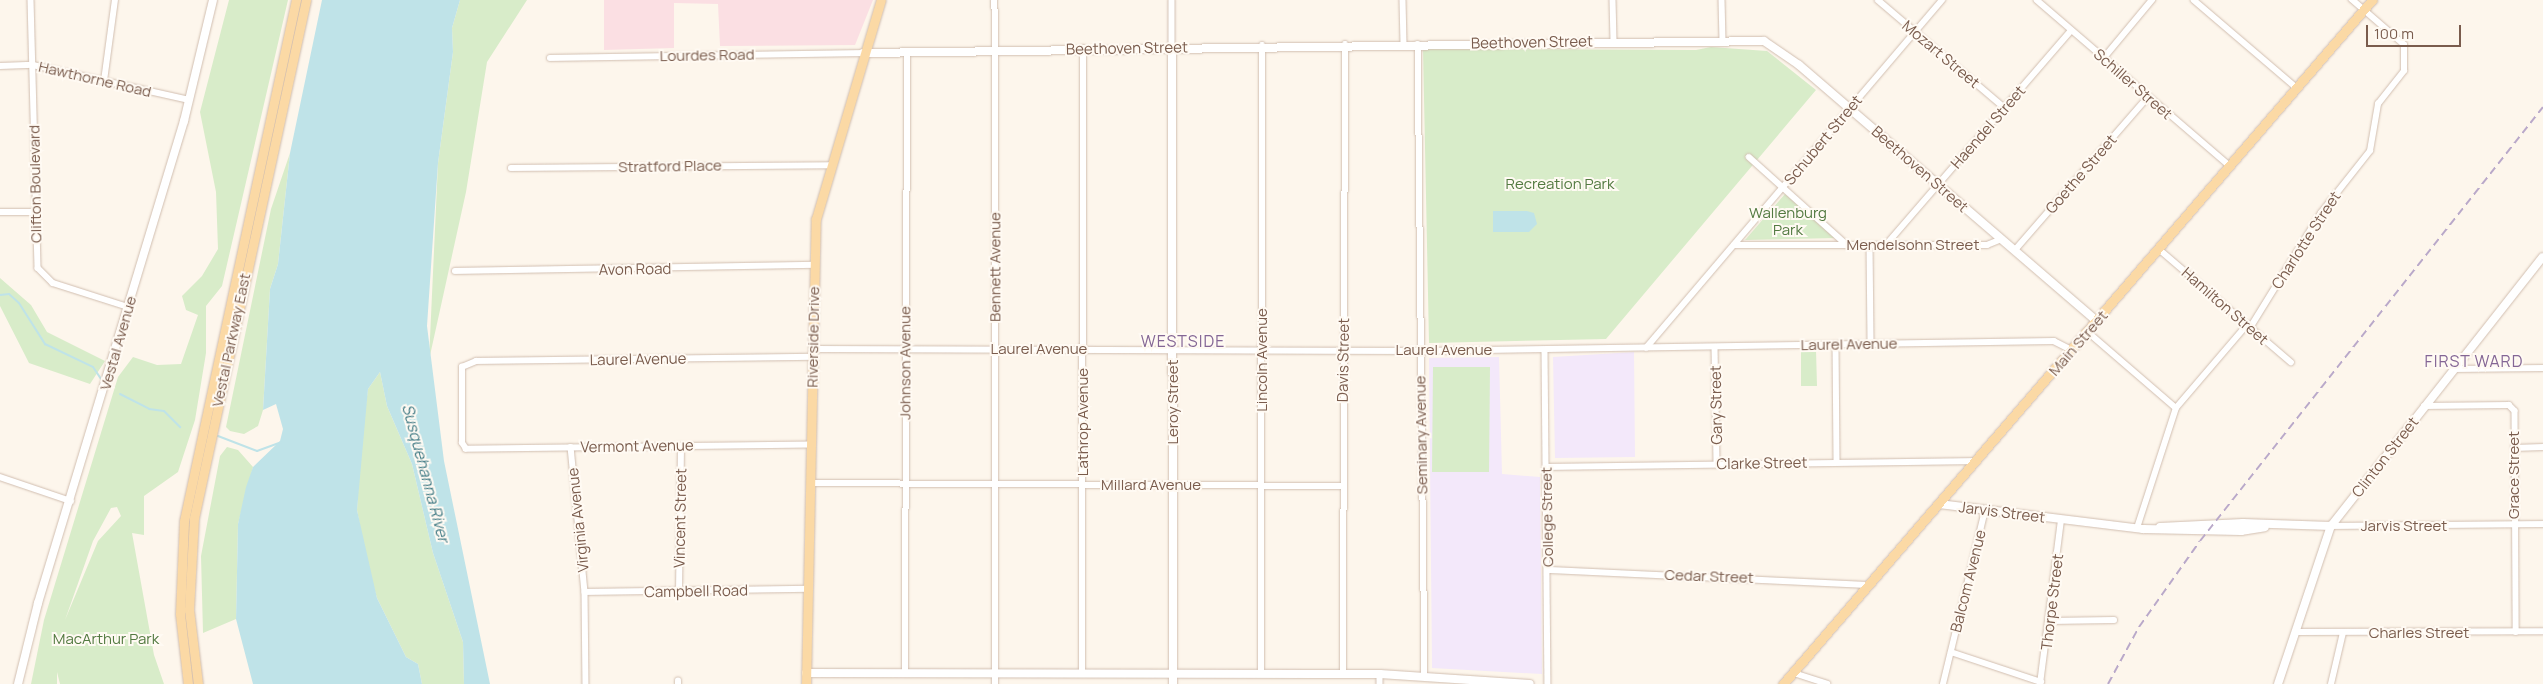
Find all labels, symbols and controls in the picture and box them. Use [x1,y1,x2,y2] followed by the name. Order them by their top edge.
[2368,15,2463,47] scale bar
[1899,16,1983,92] street label: Mozart Street
[2374,23,2414,44] text: 100 m
[1471,32,1593,52] street label: Beethoven Street
[1066,38,1188,58] street label: Beethoven Street
[659,45,755,65] street label: Lourdes Road
[2090,45,2176,123] street label: Schiller Street
[37,57,153,101] street label: Hawthorne Road
[1947,82,2029,172] street label: Haendel Street
[1780,92,1866,188] street label: Schubert Street
[1868,122,1972,216] street label: Beethoven Street
[25,125,45,243] street label: Clifton Boulevard
[2042,131,2120,217] street label: Goethe Street
[618,156,722,176] street label: Stratford Place
[1506,175,1614,193] park label: Recreation Park
[2268,188,2344,292] street label: Charlotte Street
[1749,203,1827,238] park label: Wallenburg Park
[986,212,1004,322] street label: Bennett Avenue
[1847,236,1979,254] street label: Mendelsohn Street
[599,259,671,279] street label: Avon Road
[2178,263,2272,349] street label: Hamilton Street
[208,272,254,408] street label: Vestal Parkway East
[803,286,823,388] street label: Riverside Drive
[96,294,140,392] street label: Vestal Avenue
[896,306,914,420] street label: Johnson Avenue
[2045,307,2111,379] street label: Main Street
[1253,308,1271,412] street label: Lincoln Avenue
[1333,318,1353,402] street label: Davis Street
[1140,331,1226,351] district label: WESTSIDE
[1800,334,1898,354] street label: Laurel Avenue
[991,340,1087,358] street label: Laurel Avenue
[1396,341,1492,359] street label: Laurel Avenue
[589,349,687,369] street label: Laurel Avenue
[2423,351,2525,371] district label: FIRST WARD
[1164,359,1182,445] street label: Leroy Street
[1706,365,1726,445] street label: Gary Street
[1074,368,1092,476] street label: Lathrop Avenue
[1411,375,1431,495] street label: Seminary Avenue
[398,402,454,544] water label: Susquehanna River
[2348,413,2422,501] street label: Clinton Street
[2505,431,2523,519] street label: Grace Street
[580,436,694,456] street label: Vermont Avenue
[1716,453,1808,473] street label: Clarke Street
[564,467,592,573] street label: Virginia Avenue
[1537,467,1557,567] street label: College Street
[670,468,690,568] street label: Vincent Street
[1101,476,1201,494] street label: Millard Avenue
[1958,498,2046,526] street label: Jarvis Street
[2361,517,2447,535] street label: Jarvis Street
[1947,528,1989,634] street label: Balcom Avenue
[2037,553,2067,651] street label: Thorpe Street
[1664,565,1754,587] street label: Cedar Street
[644,581,748,601] street label: Campbell Road
[2369,624,2469,642] street label: Charles Street
[53,630,159,648] park label: MacArthur Park

